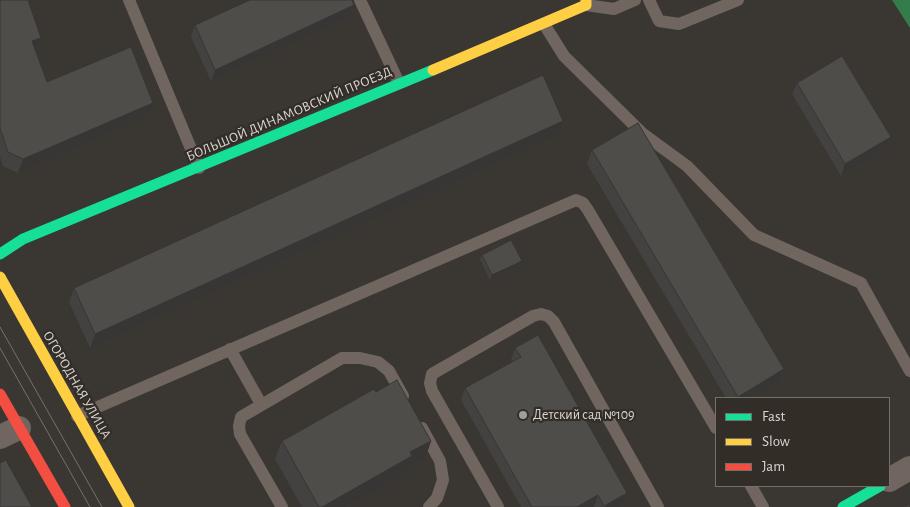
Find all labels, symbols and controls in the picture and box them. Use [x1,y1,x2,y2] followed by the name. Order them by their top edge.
[184,63,394,165] street label: БОЛЬШОЙ ДИНАМОВСКИЙ ПРОЕЗД
[39,328,115,442] street label: ОГОРОДНАЯ УЛИЦА
[715,397,890,487] legend
[533,407,635,423] place label: Детский сад №109
[517,409,529,421] marker: Детский сад №109
[762,409,785,424] text: Fast
[762,434,790,449] text: Slow
[762,459,785,474] text: Jam

